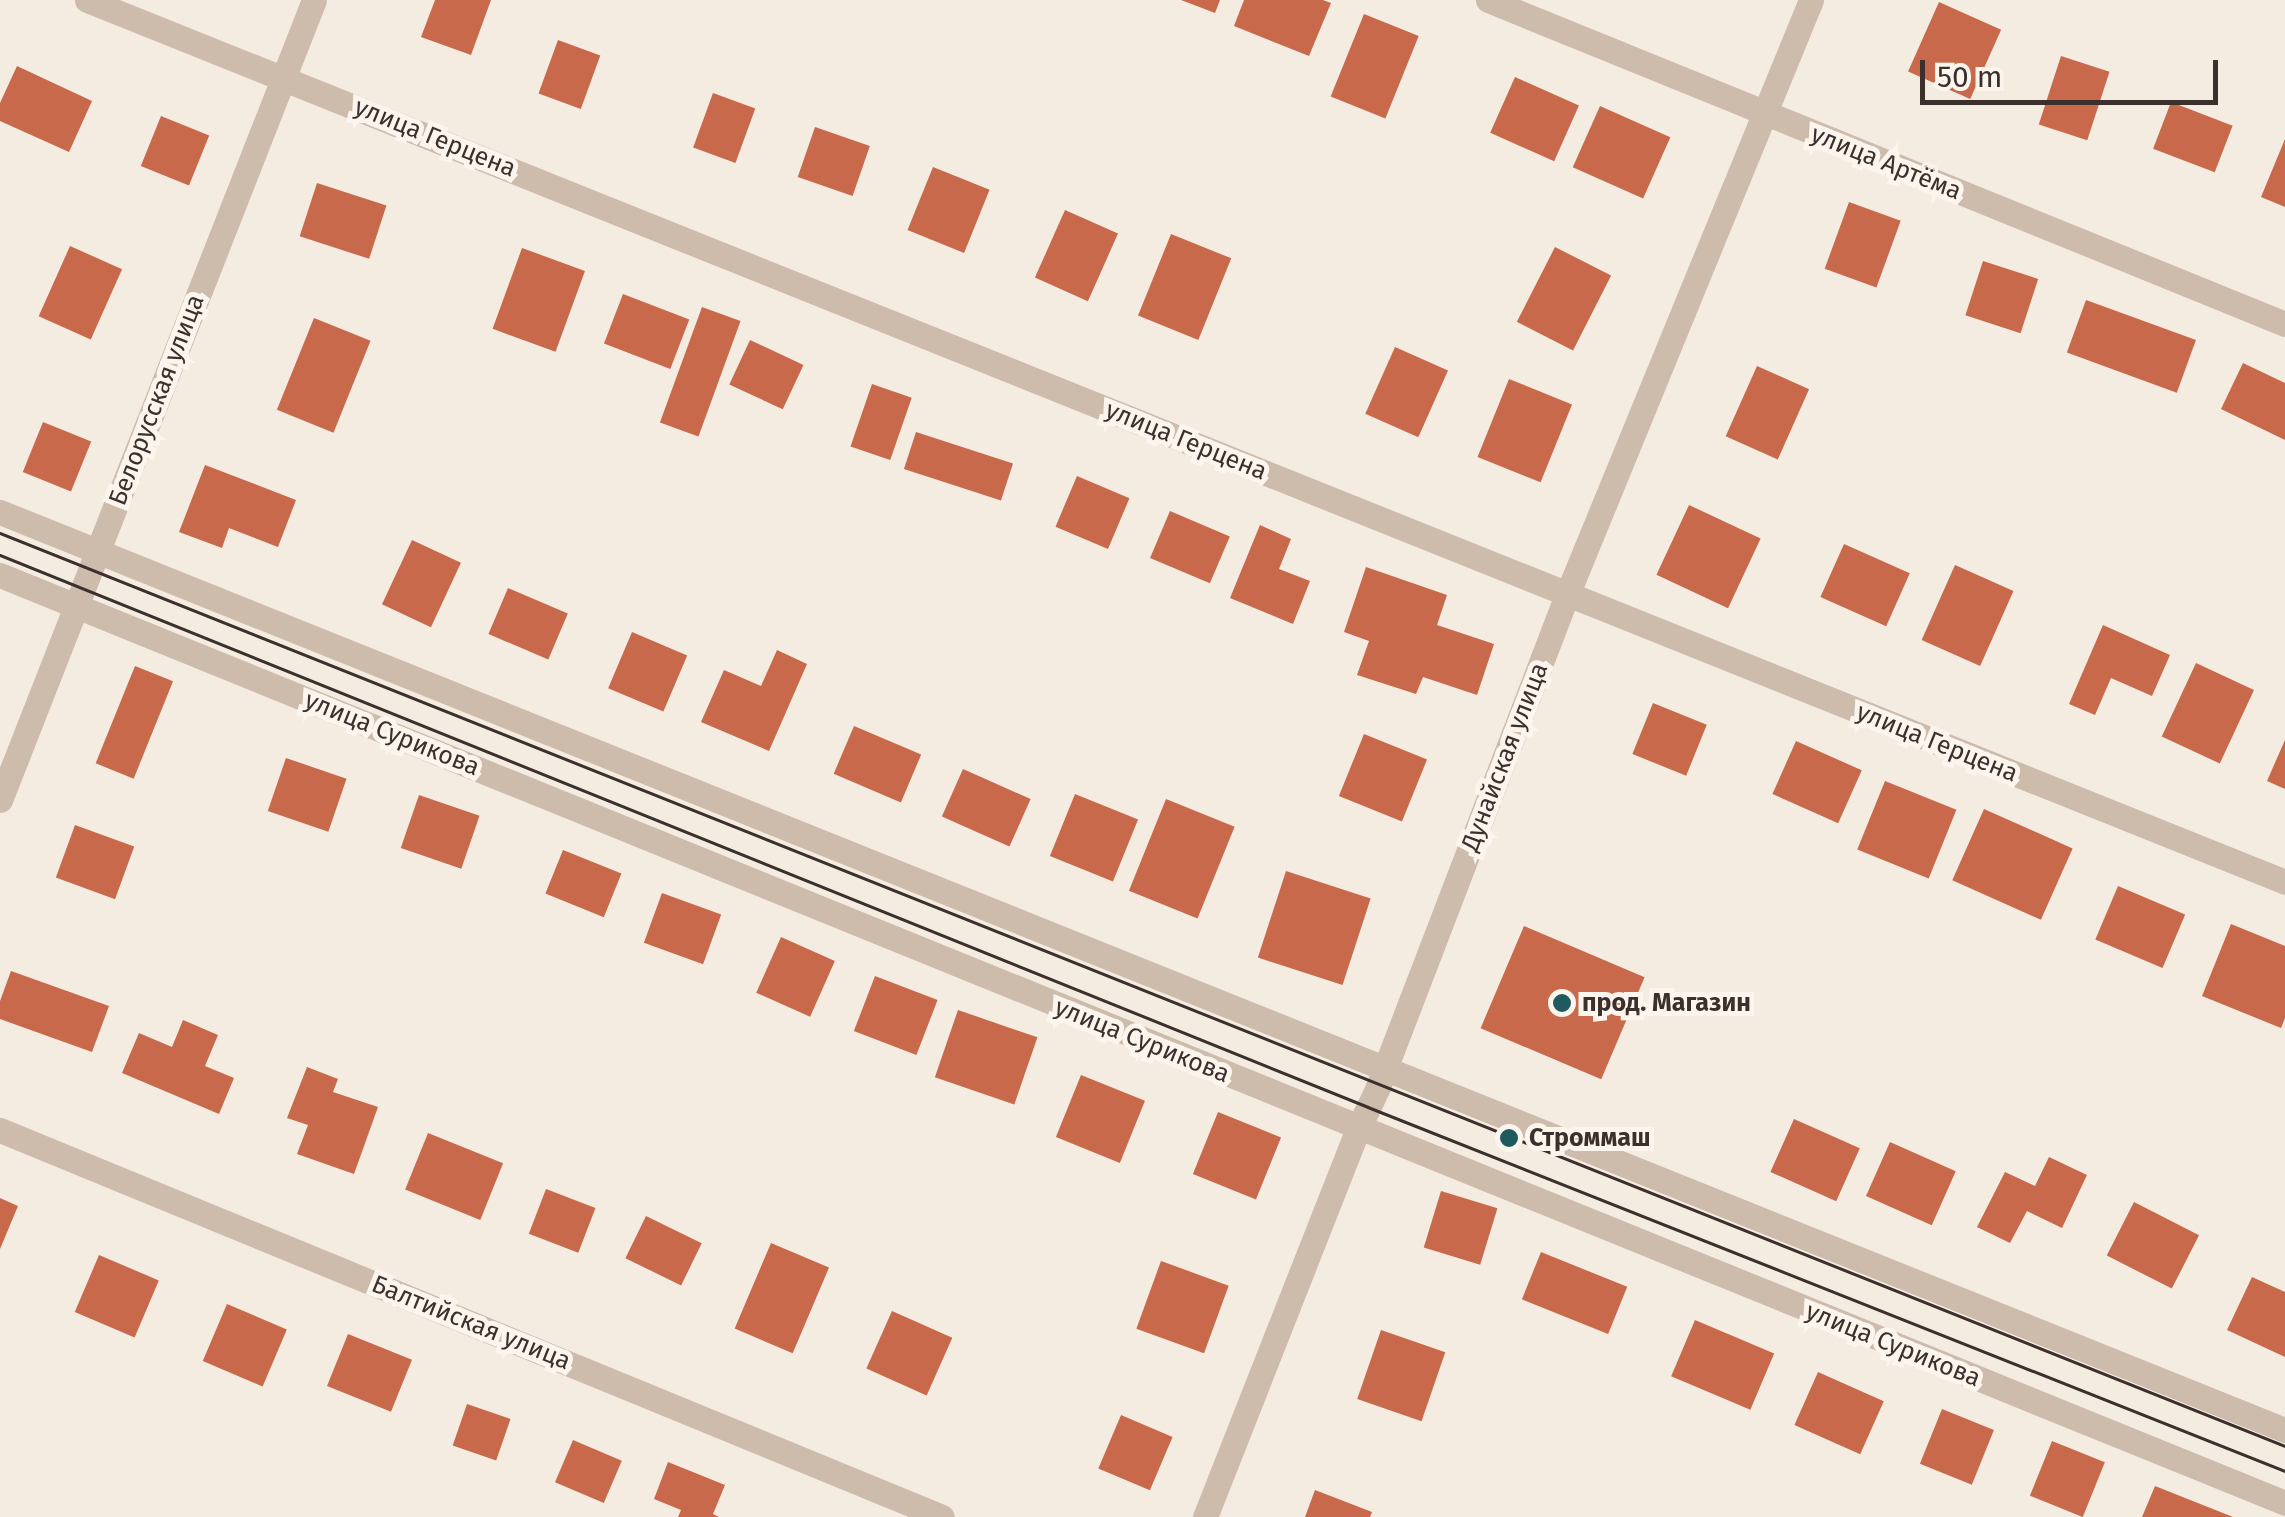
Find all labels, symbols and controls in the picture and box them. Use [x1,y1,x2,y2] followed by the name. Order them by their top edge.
[1925,40,2222,102] scale bar
[1937,59,2002,95] text: 50 m
[350,92,520,184] street label: улица Герцена
[1806,119,1966,207] street label: улица Артёма
[103,290,211,510] street label: Белорусская улица
[1101,395,1271,487] street label: улица Герцена
[1455,659,1555,855] street label: Дунайская улица
[300,685,484,783] street label: улица Сурикова
[1852,697,2022,789] street label: улица Герцена
[1582,988,1751,1018] place label: прод. Магазин
[1050,992,1234,1090] street label: улица Сурикова
[1551,992,1573,1014] marker: прод. Магазин
[1529,1123,1650,1153] place label: Строммаш
[1498,1127,1520,1149] marker: Строммаш
[367,1269,575,1377] street label: Балтийская улица
[1801,1296,1985,1394] street label: улица Сурикова

